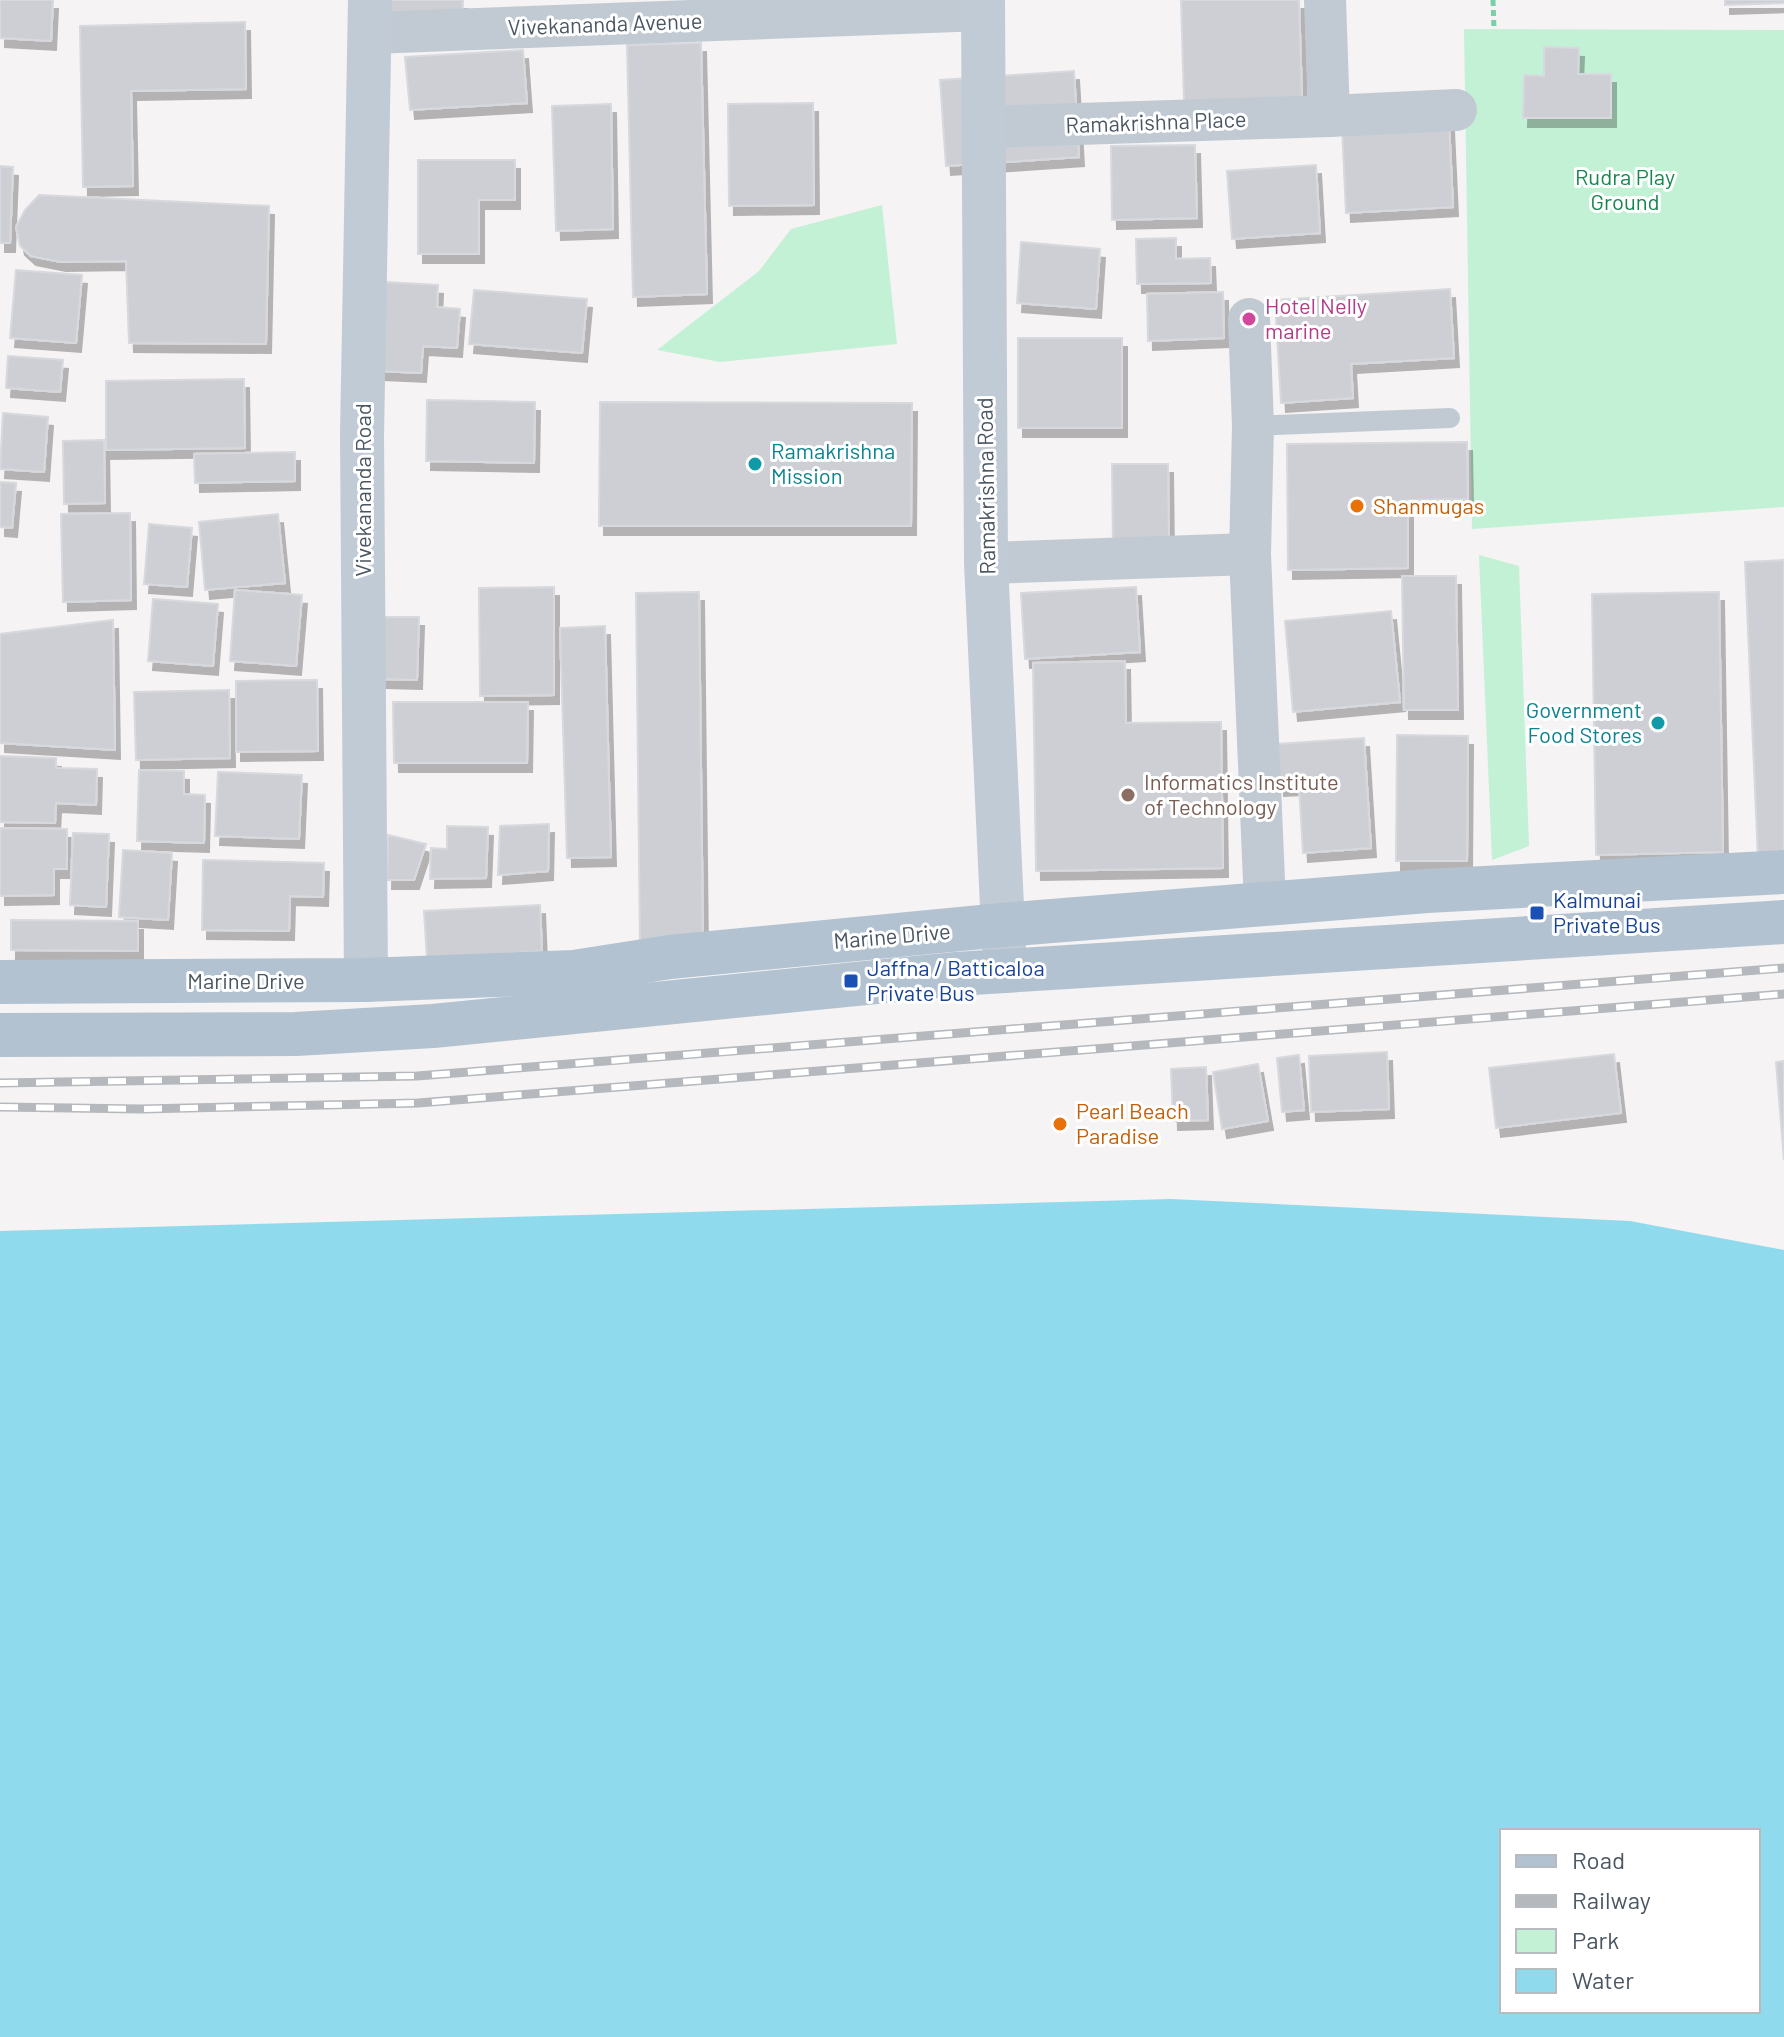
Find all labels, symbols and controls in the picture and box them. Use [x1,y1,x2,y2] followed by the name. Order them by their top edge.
[507,7,703,39] street label: Vivekananda Avenue
[1065,105,1247,137] street label: Ramakrishna Place
[1575,163,1675,214] park label: Rudra Play Ground
[1265,292,1367,343] place label: Hotel Nelly marine
[1240,310,1258,328] marker: Hotel Nelly marine
[970,397,1000,575] street label: Ramakrishna Road
[349,403,375,577] street label: Vivekananda Road
[771,437,895,488] place label: Ramakrishna Mission
[746,455,764,473] marker: Ramakrishna Mission
[1373,492,1484,518] place label: Shanmugas
[1348,497,1366,515] marker: Shanmugas
[1526,696,1642,747] place label: Government Food Stores
[1649,714,1667,732] marker: Government Food Stores
[1144,768,1339,819] place label: Informatics Institute of Technology
[1119,786,1137,804] marker: Informatics Institute of Technology
[1553,886,1661,937] place label: Kalmunai Private Bus
[1528,904,1546,922] marker: Kalmunai Private Bus
[832,917,952,953] street label: Marine Drive
[867,954,1045,1005] place label: Jaffna / Batticaloa Private Bus
[187,967,305,993] street label: Marine Drive
[842,972,860,990] marker: Jaffna / Batticaloa Private Bus
[1076,1097,1189,1148] place label: Pearl Beach Paradise
[1051,1115,1069,1133] marker: Pearl Beach Paradise
[1500,1829,1760,2013] legend
[1572,1845,1625,1874] text: Road
[1572,1885,1651,1914] text: Railway
[1572,1925,1619,1954] text: Park
[1572,1965,1634,1994] text: Water

